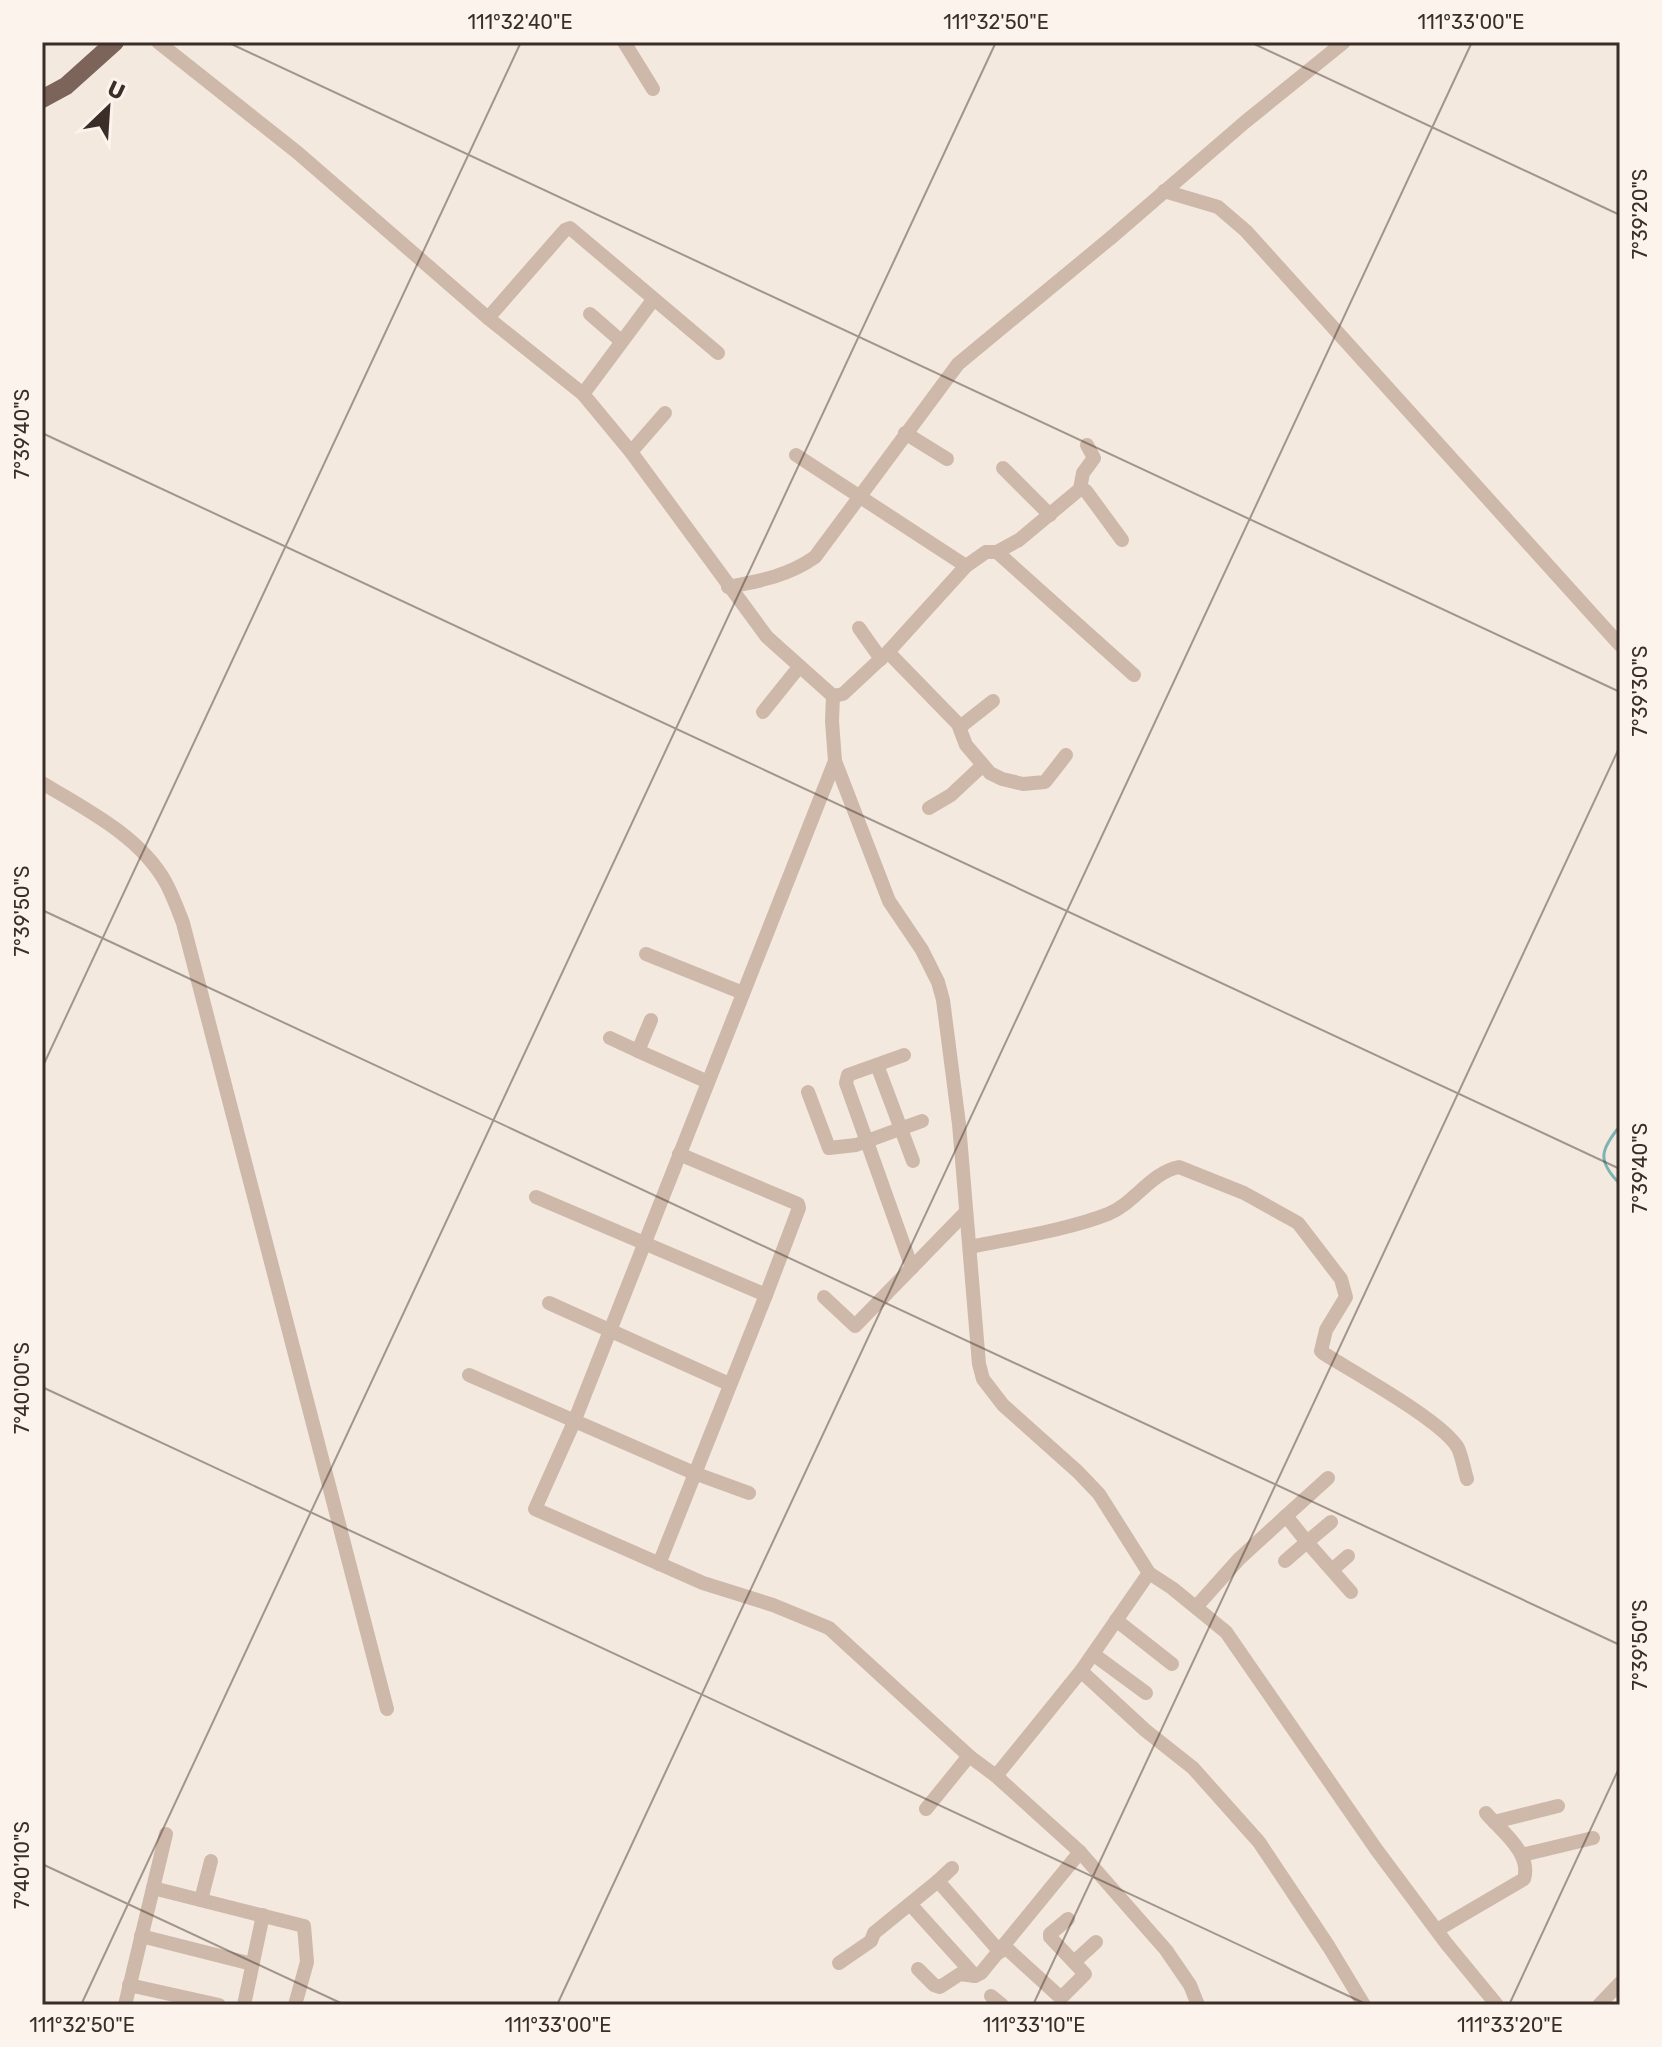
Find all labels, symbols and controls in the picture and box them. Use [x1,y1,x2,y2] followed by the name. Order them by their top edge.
[467,10,573,34] text: 111°32'40"E
[943,10,1049,34] text: 111°32'50"E
[1418,10,1524,34] text: 111°33'00"E
[68,68,148,148] north arrow
[103,75,129,106] text: U
[1628,169,1652,259] text: 7°39'20"S
[10,389,34,479] text: 7°39'40"S
[1628,646,1652,736] text: 7°39'30"S
[10,866,34,956] text: 7°39'50"S
[1628,1123,1652,1213] text: 7°39'40"S
[10,1342,34,1434] text: 7°40'00"S
[1628,1600,1652,1690] text: 7°39'50"S
[10,1821,34,1909] text: 7°40'10"S
[29,2013,135,2037] text: 111°32'50"E
[505,2013,611,2037] text: 111°33'00"E
[983,2013,1085,2037] text: 111°33'10"E
[1457,2013,1563,2037] text: 111°33'20"E

